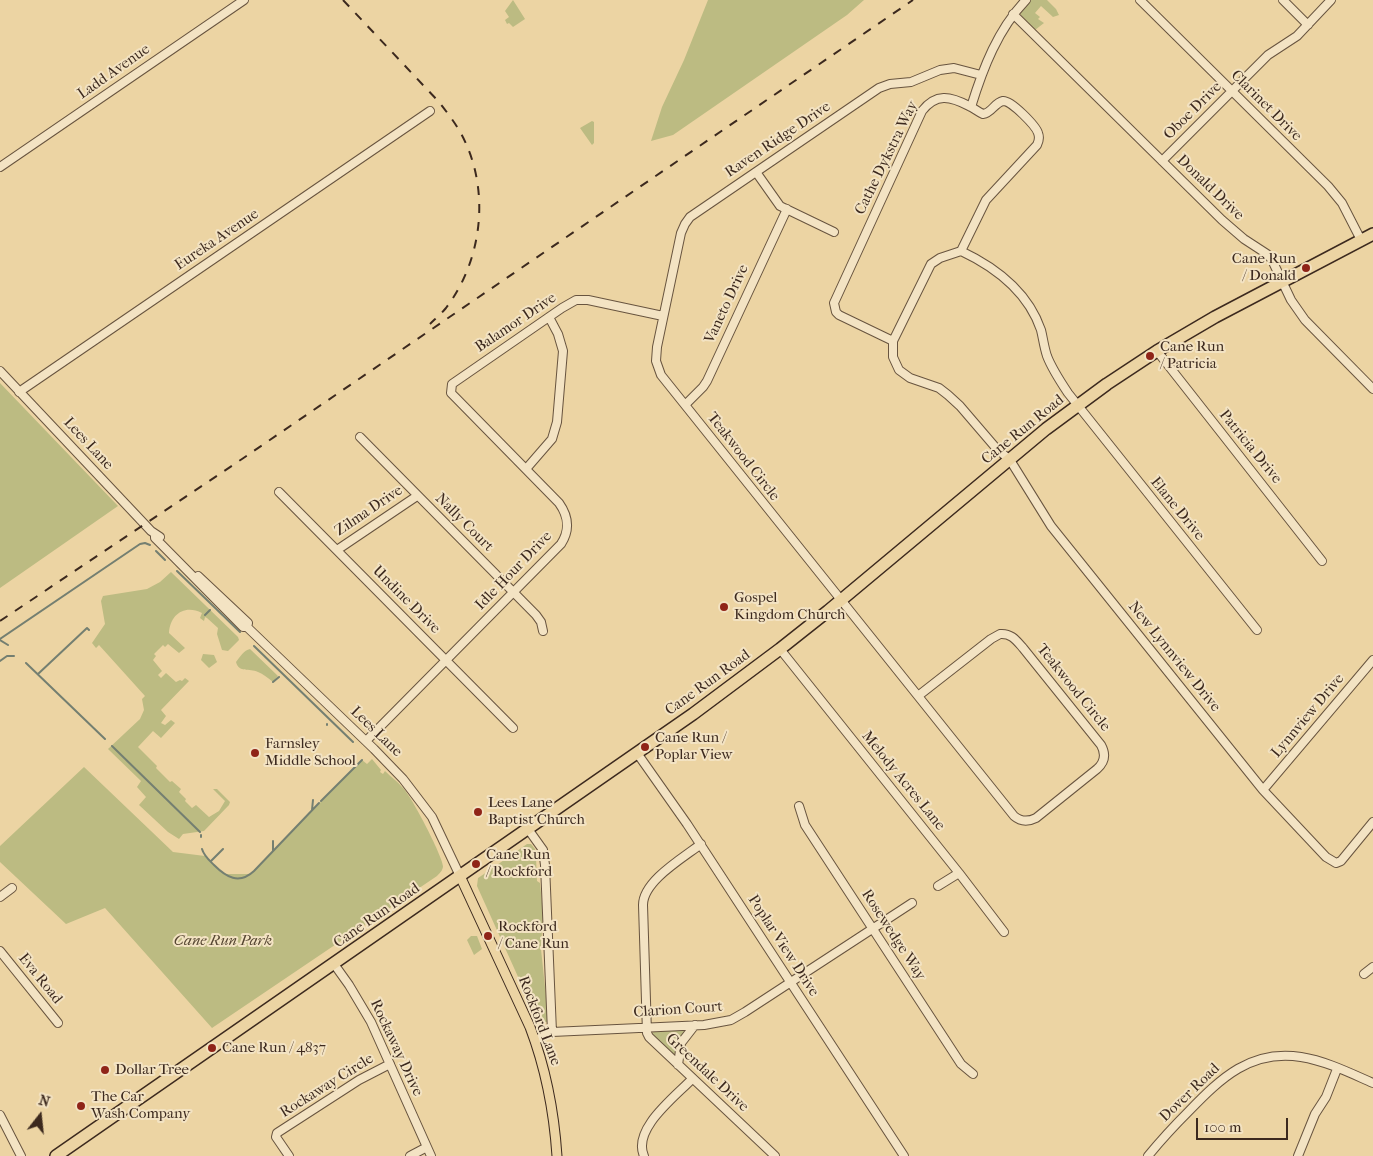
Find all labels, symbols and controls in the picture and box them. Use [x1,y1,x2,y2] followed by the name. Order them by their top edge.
[74,41,154,103] street label: Ladd Avenue
[1227,67,1305,145] street label: Clarinet Drive
[1160,78,1226,144] street label: Oboe Drive
[722,98,834,182] street label: Raven Ridge Drive
[852,98,922,218] street label: Cathe Dykstra Way
[1173,151,1247,225] street label: Donald Drive
[172,205,262,275] street label: Eureka Avenue
[1232,250,1296,285] place label: Cane Run / Donald
[701,262,753,346] street label: Vaneto Drive
[1300,262,1312,274] marker: Cane Run / Donald
[472,289,560,357] street label: Balamor Drive
[1160,338,1224,373] place label: Cane Run / Patricia
[1144,350,1156,362] marker: Cane Run / Patricia
[978,391,1068,469] street label: Cane Run Road
[1215,406,1285,488] street label: Patricia Drive
[703,409,783,505] street label: Teakwood Circle
[59,414,117,474] street label: Lees Lane
[1146,474,1208,544] street label: Elane Drive
[332,482,406,540] street label: Zilma Drive
[431,490,497,556] street label: Nally Court
[472,528,556,614] street label: Idle Hour Drive
[368,562,444,638] street label: Undine Drive
[734,589,845,624] place label: Gospel Kingdom Church
[1124,598,1224,716] street label: New Lynnview Drive
[718,601,730,613] marker: Gospel Kingdom Church
[1032,641,1114,735] street label: Teakwood Circle
[662,646,754,720] street label: Cane Run Road
[1268,670,1348,762] street label: Lynnview Drive
[346,703,406,761] street label: Lees Lane
[857,728,949,834] street label: Melody Acres Lane
[655,729,733,764] place label: Cane Run / Poplar View
[265,735,356,770] place label: Farnsley Middle School
[639,741,651,753] marker: Cane Run / Poplar View
[249,747,261,759] marker: Farnsley Middle School
[488,794,585,829] place label: Lees Lane Baptist Church
[472,806,484,818] marker: Lees Lane Baptist Church
[486,846,552,881] place label: Cane Run / Rockford
[470,858,482,870] marker: Cane Run / Rockford
[331,880,423,952] street label: Cane Run Road
[857,886,929,984] street label: Rosewedge Way
[743,892,823,1000] street label: Poplar View Drive
[498,918,569,953] place label: Rockford / Cane Run
[482,930,494,942] marker: Rockford / Cane Run
[174,932,272,950] park label: Cane Run Park
[14,950,66,1008] street label: Eva Road
[514,974,564,1068] street label: Rockford Lane
[366,997,426,1099] street label: Rockaway Drive
[633,998,723,1022] street label: Clarion Court
[662,1030,752,1116] street label: Greendale Drive
[222,1039,326,1057] place label: Cane Run / 4837
[206,1042,218,1054] marker: Cane Run / 4837
[277,1050,377,1122] street label: Rockaway Circle
[1156,1060,1224,1126] street label: Dover Road
[115,1061,189,1079] place label: Dollar Tree
[99,1064,111,1076] marker: Dollar Tree
[91,1088,190,1123] place label: The Car Wash Company
[15,1091,65,1141] north arrow
[37,1091,52,1111] text: N
[75,1100,87,1112] marker: The Car Wash Company
[1198,1108,1290,1140] scale bar
[1204,1118,1242,1136] text: 100 m

